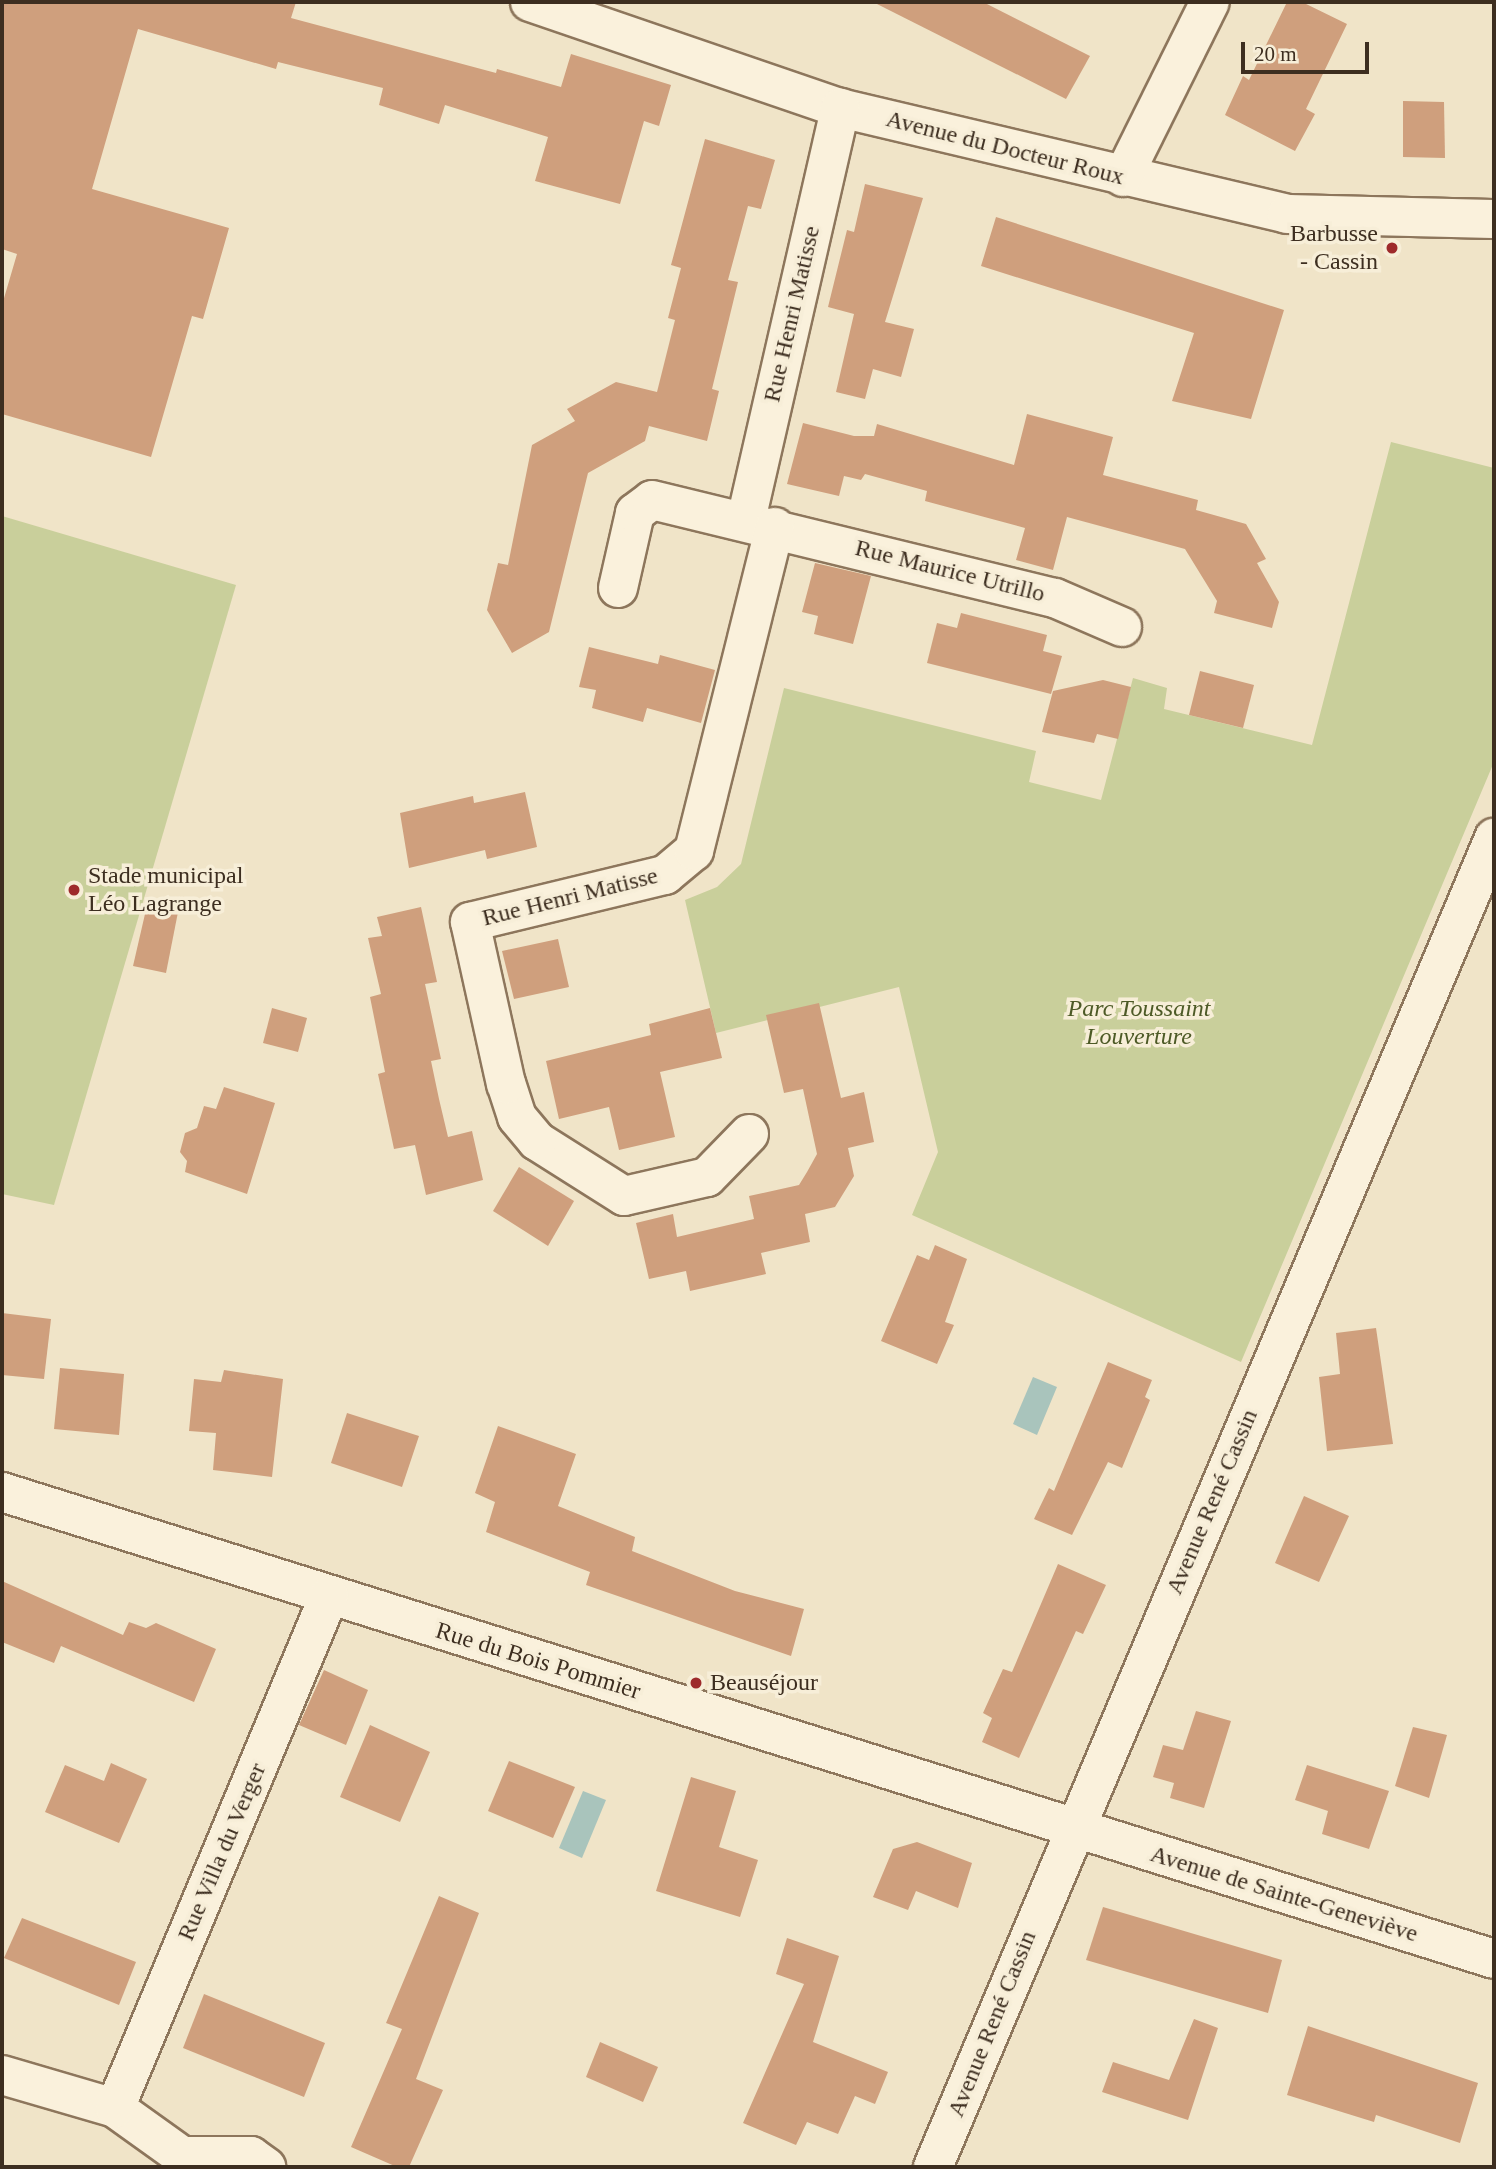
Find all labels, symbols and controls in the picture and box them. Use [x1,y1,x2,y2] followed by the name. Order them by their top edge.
[1244,28,1372,72] scale bar
[1254,42,1297,66] text: 20 m
[883,104,1127,192] street label: Avenue du Docteur Roux
[1290,220,1378,276] place label: Barbusse - Cassin
[758,223,826,405] street label: Rue Henri Matisse
[1384,240,1400,256] marker: Barbusse - Cassin
[852,533,1048,609] street label: Rue Maurice Utrillo
[479,861,661,933] street label: Rue Henri Matisse
[88,862,243,918] place label: Stade municipal Léo Lagrange
[66,882,82,898] marker: Stade municipal Léo Lagrange
[1068,995,1210,1051] park label: Parc Toussaint Louverture
[1160,1405,1264,1599] street label: Avenue René Cassin
[432,1616,644,1706] street label: Rue du Bois Pommier
[710,1669,818,1697] place label: Beauséjour
[688,1675,704,1691] marker: Beauséjour
[171,1759,273,1945] street label: Rue Villa du Verger
[1147,1840,1421,1948] street label: Avenue de Sainte-Geneviève
[942,1927,1042,2121] street label: Avenue René Cassin

